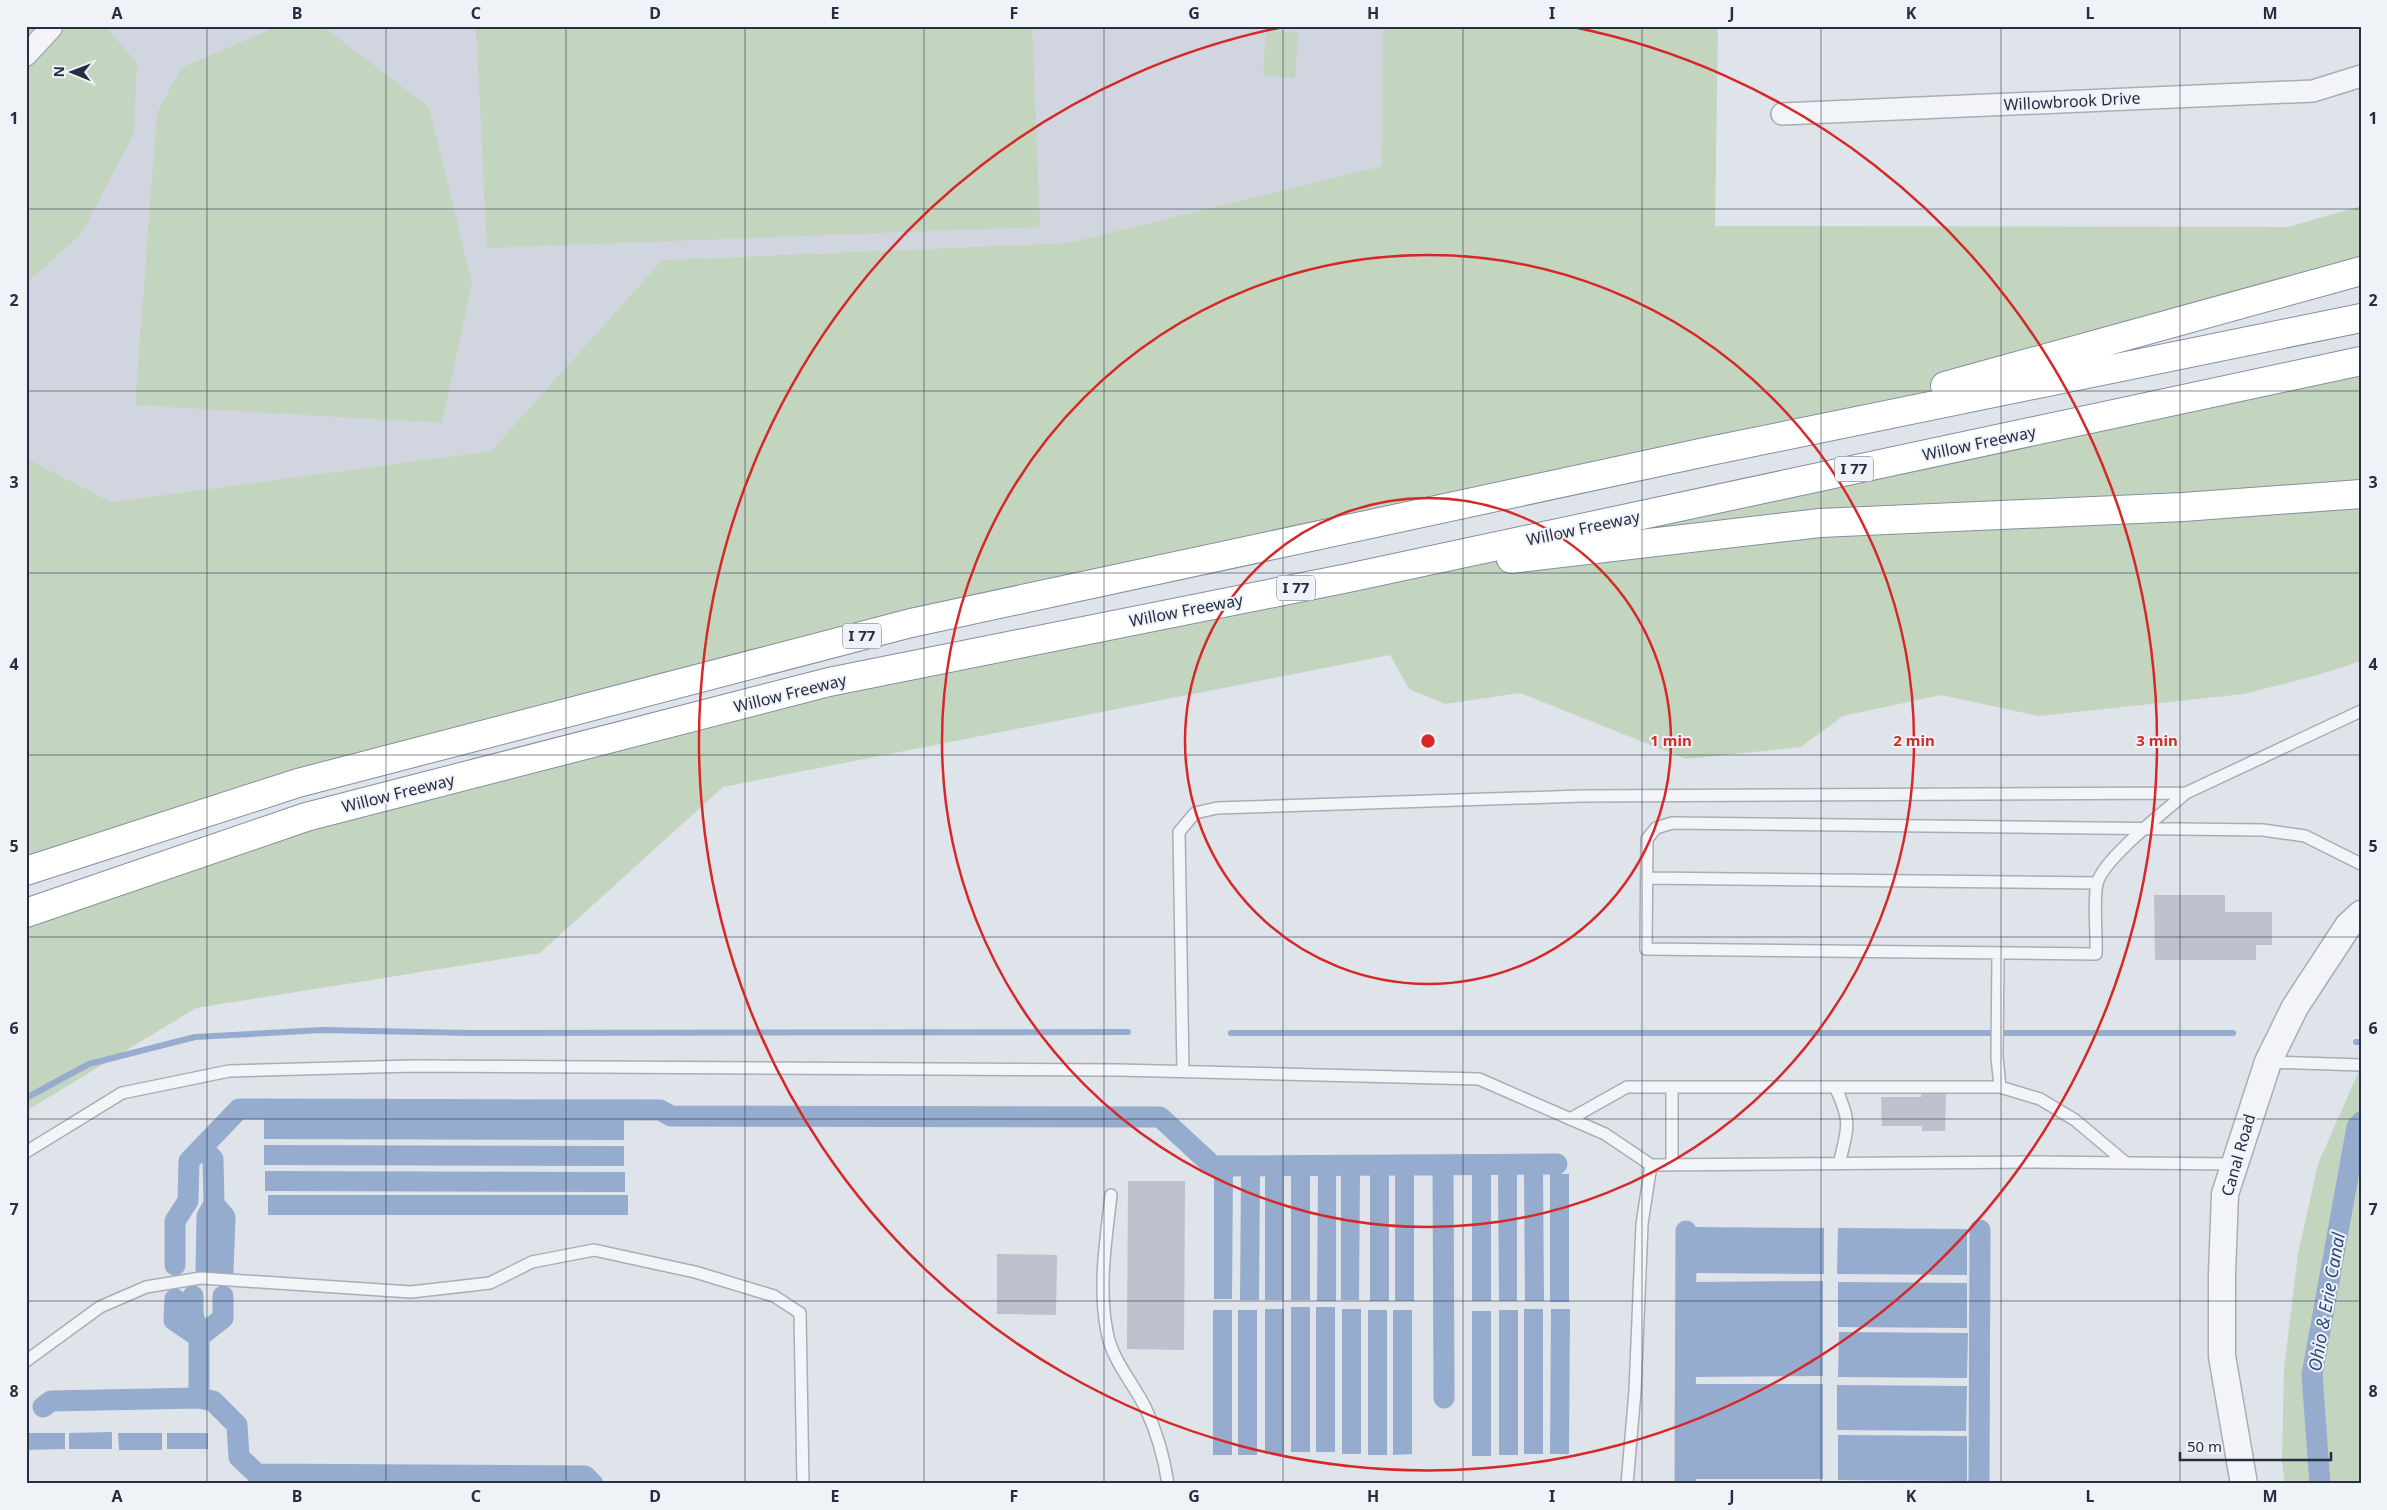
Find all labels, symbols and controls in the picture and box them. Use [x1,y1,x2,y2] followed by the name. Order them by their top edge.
[111,2,123,24] text: A
[292,2,302,24] text: B
[471,2,481,24] text: C
[649,2,661,24] text: D
[831,2,840,24] text: E
[1010,2,1018,24] text: F
[1188,2,1200,24] text: G
[1367,2,1379,24] text: H
[1549,2,1555,24] text: I
[1727,2,1735,24] text: J
[1906,2,1917,24] text: K
[2086,2,2095,24] text: L
[2262,2,2278,24] text: M
[48,48,98,98] north arrow
[49,66,68,78] text: N
[2003,86,2141,116] street label: Willowbrook Drive
[9,107,19,129] text: 1
[2368,107,2378,129] text: 1
[9,289,19,311] text: 2
[2368,289,2378,311] text: 2
[1920,420,2039,466] street label: Willow Freeway
[1835,456,1873,482] road number: I 77
[9,471,19,493] text: 3
[2368,471,2378,493] text: 3
[1524,505,1643,551] street label: Willow Freeway
[1277,576,1315,600] road number: I 77
[1127,588,1246,632] street label: Willow Freeway
[843,624,881,648] road number: I 77
[9,653,19,675] text: 4
[2368,653,2378,675] text: 4
[731,668,849,718] street label: Willow Freeway
[1650,730,1692,750] text: 1 min
[1893,730,1935,750] text: 2 min
[2136,730,2178,750] text: 3 min
[1419,732,1437,750] centre of rings
[339,768,457,818] street label: Willow Freeway
[9,835,19,857] text: 5
[2368,835,2378,857] text: 5
[9,1017,19,1039] text: 6
[2368,1017,2378,1039] text: 6
[2216,1111,2260,1199] street label: Canal Road
[9,1198,19,1220] text: 7
[2368,1198,2378,1220] text: 7
[2302,1230,2350,1373] water label: Ohio & Erie Canal
[9,1380,19,1402] text: 8
[2368,1380,2378,1402] text: 8
[2180,1430,2331,1462] scale bar
[2187,1436,2222,1456] text: 50 m
[111,1485,123,1507] text: A
[292,1485,302,1507] text: B
[471,1485,481,1507] text: C
[649,1485,661,1507] text: D
[831,1485,840,1507] text: E
[1010,1485,1018,1507] text: F
[1188,1485,1200,1507] text: G
[1367,1485,1379,1507] text: H
[1549,1485,1555,1507] text: I
[1727,1485,1735,1507] text: J
[1906,1485,1917,1507] text: K
[2086,1485,2095,1507] text: L
[2262,1485,2278,1507] text: M

